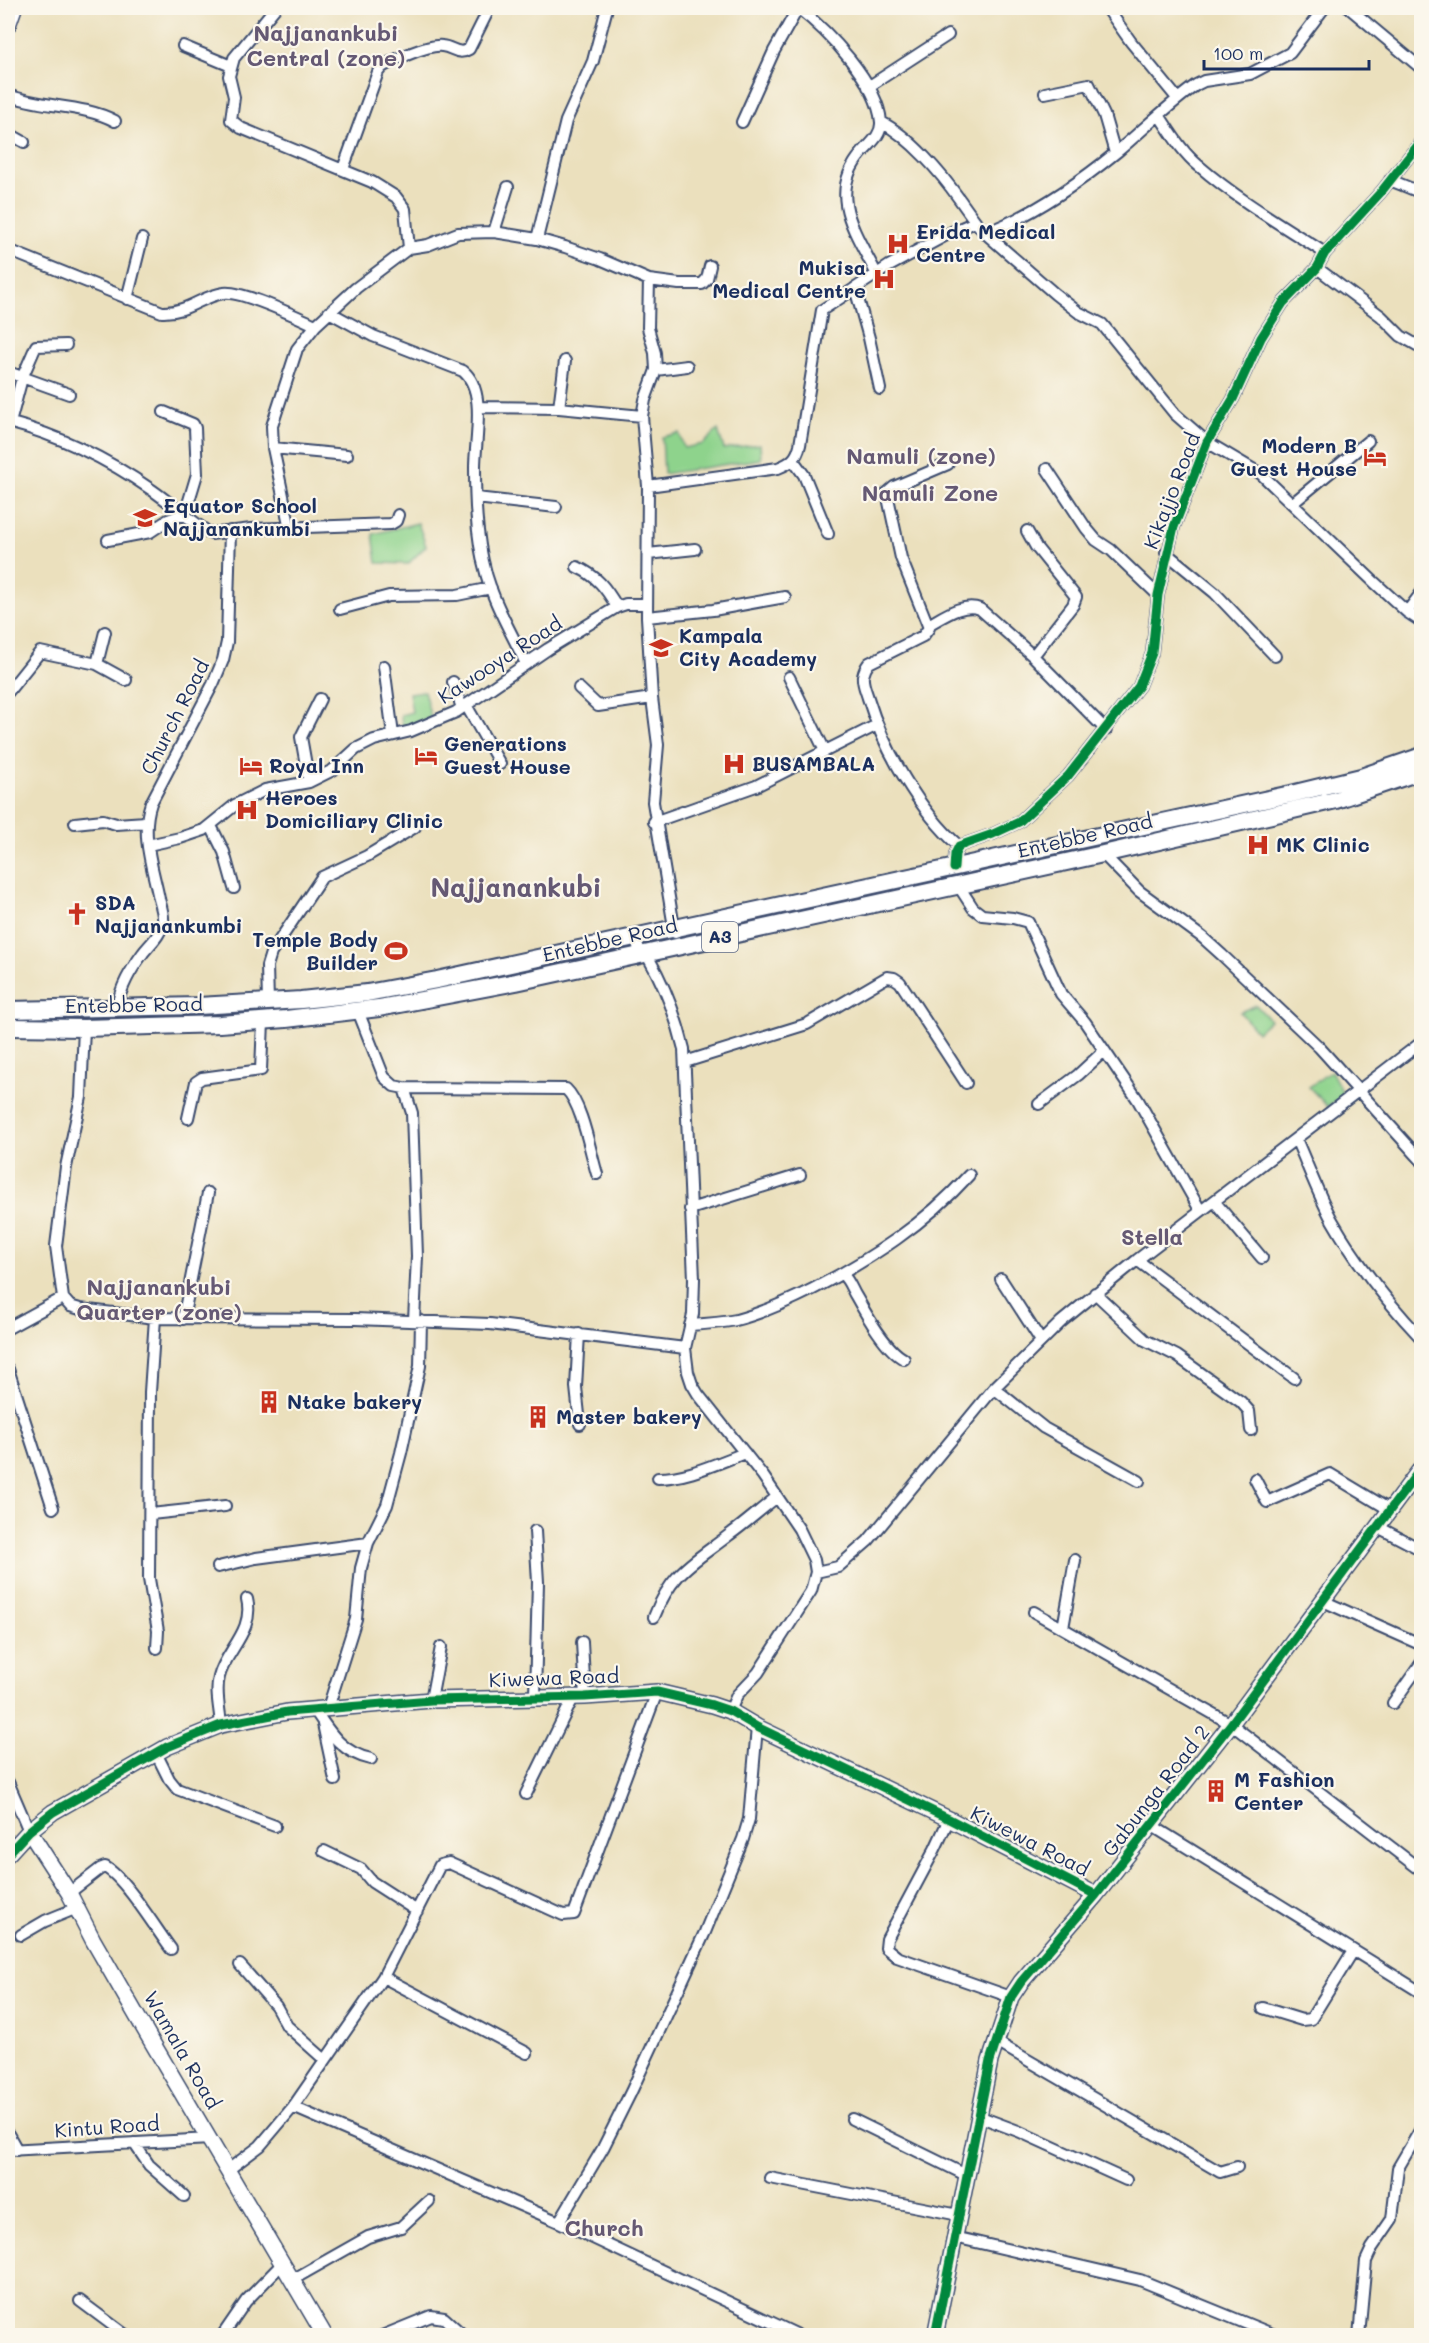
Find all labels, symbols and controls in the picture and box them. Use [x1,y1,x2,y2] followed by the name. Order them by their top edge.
[247,18,405,72] district label: Najjanankubi Central (zone)
[1204,33,1369,71] scale bar
[1213,41,1263,65] text: 100 m
[916,218,1055,267] place label: Erida Medical Centre
[885,231,911,257] hospital icon: Erida Medical Centre
[712,254,866,303] place label: Mukisa Medical Centre
[871,266,897,292] hospital icon: Mukisa Medical Centre
[1137,429,1205,553] street label: Kikajjo Road
[1230,432,1357,481] place label: Modern B Guest House
[846,441,996,470] district label: Namuli (zone)
[1362,444,1388,470] hotel icon: Modern B Guest House
[862,478,998,507] district label: Namuli Zone
[163,492,317,541] place label: Equator School Najjanankumbi
[132,505,158,531] school or university icon: Equator School Najjanankumbi
[432,609,566,709] street label: Kawooya Road
[679,622,817,671] place label: Kampala City Academy
[648,635,674,661] school or university icon: Kampala City Academy
[134,655,214,778] street label: Church Road
[444,730,571,779] place label: Generations Guest House
[413,743,439,769] hotel icon: Generations Guest House
[752,750,875,776] place label: BUSAMBALA
[721,751,747,777] hospital icon: BUSAMBALA
[269,752,364,778] place label: Royal Inn
[238,753,264,779] hotel icon: Royal Inn
[265,784,443,833] place label: Heroes Domiciliary Clinic
[234,797,260,823] hospital icon: Heroes Domiciliary Clinic
[1015,807,1155,863] street label: Entebbe Road
[1276,831,1370,857] place label: MK Clinic
[1245,832,1271,858] hospital icon: MK Clinic
[430,870,602,904] district label: Najjanankubi
[95,889,243,938] place label: SDA Najjanankumbi
[64,901,90,927] church icon: SDA Najjanankumbi
[540,911,680,967] street label: Entebbe Road
[702,922,738,952] road number: A3
[252,926,378,975] place label: Temple Body Builder
[383,938,409,964] sports icon: Temple Body Builder
[65,990,203,1018] street label: Entebbe Road
[1121,1222,1183,1251] district label: Stella
[76,1272,242,1326] district label: Najjanankubi Quarter (zone)
[287,1388,422,1414] place label: Ntake bakery
[256,1389,282,1415] building icon: Ntake bakery
[556,1403,702,1429] place label: Master bakery
[525,1404,551,1430] building icon: Master bakery
[488,1662,620,1692] street label: Kiwewa Road
[1096,1719,1215,1861] street label: Gabunga Road 2
[1234,1766,1335,1815] place label: M Fashion Center
[1203,1778,1229,1804] building icon: M Fashion Center
[966,1799,1094,1881] street label: Kiwewa Road
[139,1986,227,2113] street label: Wamala Road
[53,2109,160,2143] street label: Kintu Road
[564,2213,644,2242] district label: Church

